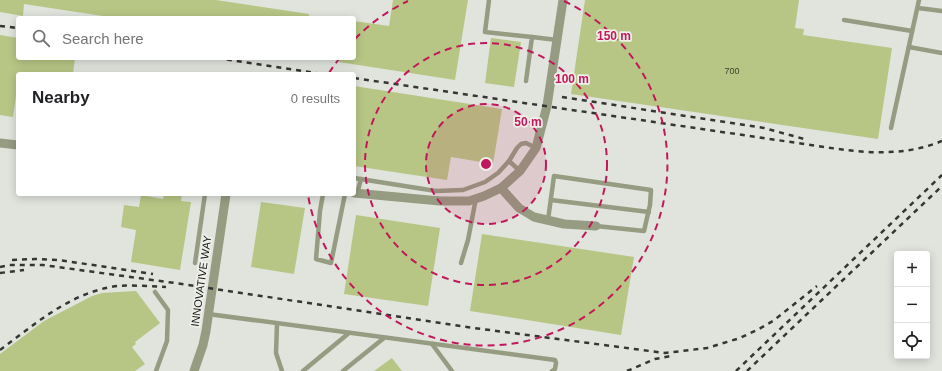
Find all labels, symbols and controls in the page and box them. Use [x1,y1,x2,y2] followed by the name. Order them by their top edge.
[16,16,356,60] search box
[30,27,52,49] icon: search
[597,29,631,43] text: 150 m
[62,30,144,47] text: Search here
[724,66,740,76] house number: 700
[555,72,589,86] text: 100 m
[32,88,90,107] text: Nearby
[291,91,340,106] text: 0 results
[514,115,542,129] text: 50 m
[479,157,493,171] centre of rings
[189,234,213,327] street label: INNOVATIVE WAY
[894,251,930,359] map controls
[894,251,930,287] button: +
[894,287,930,323] button: −
[894,323,930,359] button: locate

